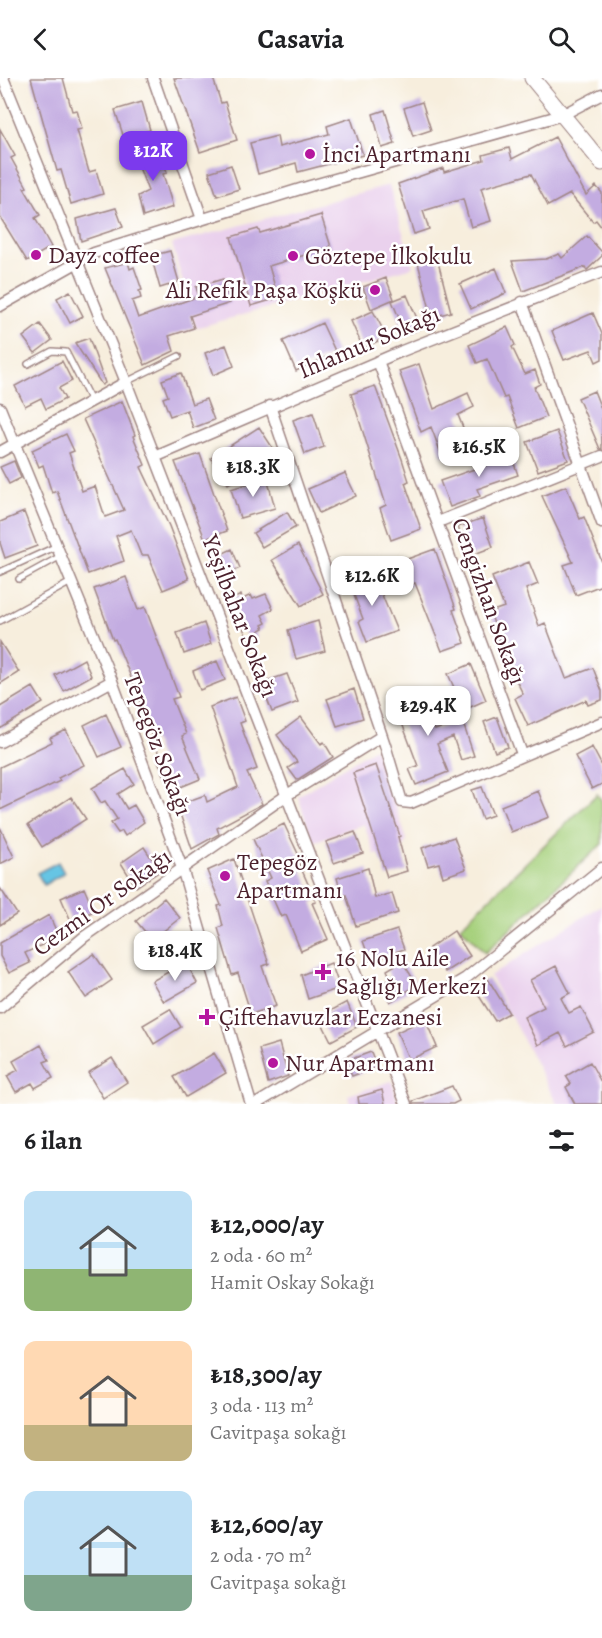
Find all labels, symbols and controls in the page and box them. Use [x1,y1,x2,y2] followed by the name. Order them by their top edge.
[258,21,344,57] text: Casavia
[24,23,57,56] icon: back
[545,23,578,56] icon: search
[117,131,189,182] pin: ₺12K
[133,137,173,164] text: ₺12K
[322,138,471,170] place label: İnci Apartmanı
[303,147,317,161] marker: İnci Apartmanı
[48,239,160,271] place label: Dayz coffee
[305,240,472,272] place label: Göztepe İlkokulu
[29,248,43,262] marker: Dayz coffee
[286,249,300,263] marker: Göztepe İlkokulu
[165,274,363,306] place label: Ali Refik Paşa Köşkü
[368,283,382,297] marker: Ali Refik Paşa Köşkü
[293,298,445,386] street label: Ihlamur Sokağı
[430,427,528,478] pin: ₺16.5K
[452,433,506,460] text: ₺16.5K
[204,447,302,498] pin: ₺18.3K
[226,453,280,480] text: ₺18.3K
[444,513,534,689] street label: Cengizhan Sokağı
[194,529,286,702] street label: Yeşilbahar Sokağı
[323,556,421,607] pin: ₺12.6K
[345,562,399,589] text: ₺12.6K
[116,668,200,820] street label: Tepegöz Sokağı
[379,686,477,737] pin: ₺29.4K
[400,692,456,719] text: ₺29.4K
[26,841,178,963] street label: Cezmi Or Sokağı
[236,846,343,906] place label: Tepegöz Apartmanı
[218,869,232,883] marker: Tepegöz Apartmanı
[126,931,224,982] pin: ₺18.4K
[148,937,202,964] text: ₺18.4K
[336,942,487,1002] place label: 16 Nolu Aile Sağlığı Merkezi
[314,963,332,981] marker: 16 Nolu Aile Sağlığı Merkezi
[219,1001,442,1033] place label: Çiftehavuzlar Eczanesi
[200,1010,214,1024] marker: Çiftehavuzlar Eczanesi
[285,1047,435,1079] place label: Nur Apartmanı
[266,1056,280,1070] marker: Nur Apartmanı
[24,1123,82,1158] text: 6 ilan
[545,1124,578,1157] icon: filters
[210,1207,324,1242] text: ₺12,000/ay
[72,1215,144,1287] icon: home
[210,1242,312,1269] text: 2 oda · 60 m²
[210,1269,375,1296] text: Hamit Oskay Sokağı
[210,1357,322,1392] text: ₺18,300/ay
[72,1365,144,1437] icon: home
[210,1392,313,1419] text: 3 oda · 113 m²
[210,1419,346,1446] text: Cavitpaşa sokağı
[210,1507,323,1542] text: ₺12,600/ay
[72,1515,144,1587] icon: home
[210,1542,312,1569] text: 2 oda · 70 m²
[210,1569,346,1596] text: Cavitpaşa sokağı

